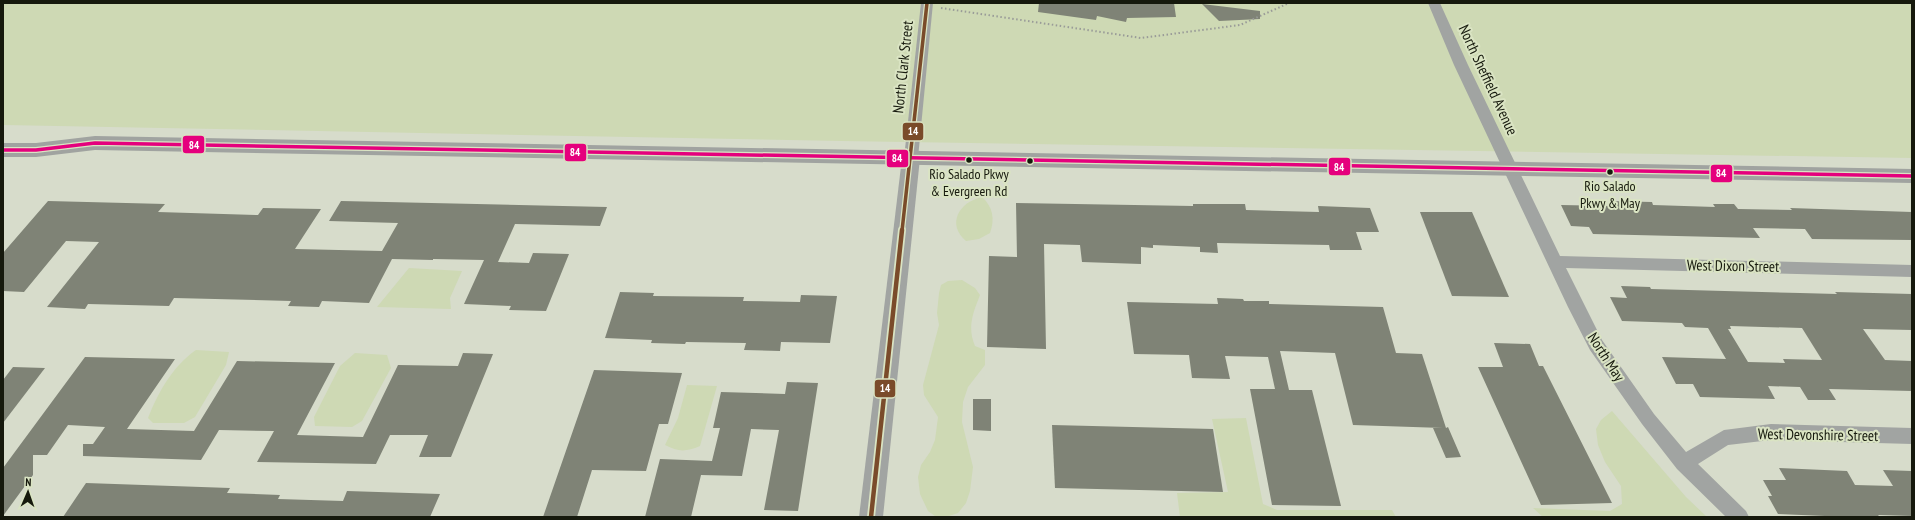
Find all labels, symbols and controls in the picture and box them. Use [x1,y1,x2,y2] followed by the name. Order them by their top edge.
[888,20,917,114] street label: North Clark Street
[1455,22,1522,138] street label: North Sheffield Avenue
[902,122,924,141] line badge: 14
[908,124,919,138] text: 14
[182,135,205,154] line badge: 84
[189,138,200,152] text: 84
[564,143,587,162] line badge: 84
[570,145,581,159] text: 84
[886,149,909,168] line badge: 84
[892,151,903,165] text: 84
[964,155,974,165] marker: Rio Salado Pkwy & Evergreen Rd
[1025,156,1035,166] unlabelled marker
[1328,157,1351,176] line badge: 84
[1334,160,1345,174] text: 84
[1710,164,1733,183] line badge: 84
[929,165,1010,200] place label: Rio Salado Pkwy & Evergreen Rd
[1716,166,1727,180] text: 84
[1605,167,1615,177] marker: Rio Salado Pkwy & May
[1580,177,1641,212] place label: Rio Salado Pkwy & May
[1687,255,1779,276] street label: West Dixon Street
[1584,329,1629,385] street label: North May
[874,379,896,398] line badge: 14
[880,381,891,395] text: 14
[1758,424,1878,445] street label: West Devonshire Street
[8,472,48,512] north arrow
[25,475,32,489] text: N

